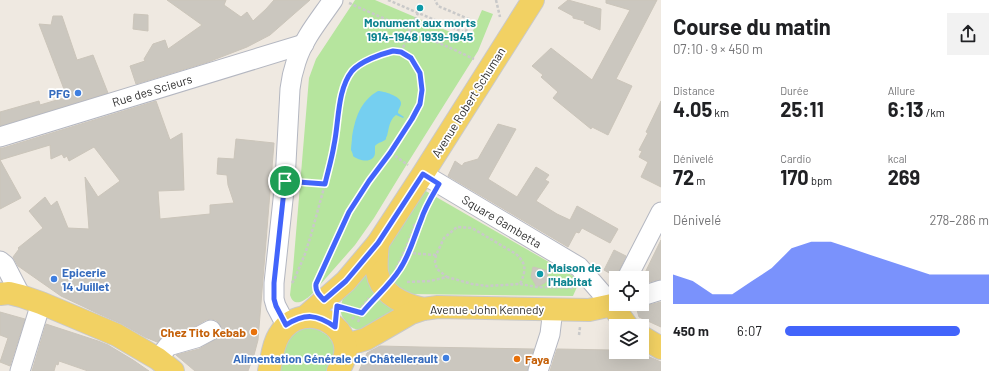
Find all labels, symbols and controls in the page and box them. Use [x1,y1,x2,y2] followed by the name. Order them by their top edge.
[415,3,425,13] marker: Monument aux morts 1914-1948 1939-1945
[673,13,831,39] text: Course du matin
[947,13,989,55] button: share
[364,15,476,43] place label: Monument aux morts 1914-1948 1939-1945
[673,41,763,57] text: 07:10 · 9 × 450 m
[428,44,508,160] street label: Avenue Robert Schuman
[110,71,194,109] street label: Rue des Scieurs
[673,84,715,97] text: Distance
[780,84,809,97] text: Durée
[888,84,915,97] text: Allure
[49,86,70,100] place label: PFG
[73,88,83,98] marker: PFG
[673,97,712,121] text: 4.05
[780,97,824,121] text: 25:11
[888,97,924,121] text: 6:13
[712,106,729,119] text: km
[924,106,945,119] text: /km
[673,152,714,165] text: Dénivelé
[780,152,811,165] text: Cardio
[888,152,907,165] text: kcal
[268,164,302,198] pin
[673,165,694,189] text: 72
[780,165,809,189] text: 170
[888,165,920,189] text: 269
[274,170,296,192] icon: arrive
[694,174,705,187] text: m
[809,174,832,187] text: bpm
[460,192,544,250] street label: Square Gambetta
[673,212,721,228] text: Dénivelé
[929,212,989,228] text: 278–286 m
[548,260,601,288] place label: Maison de l'Habitat
[62,265,110,293] place label: Epicerie 14 Juillet
[535,269,545,279] marker: Maison de l'Habitat
[609,271,649,359] map controls
[609,271,649,311] button: locate
[49,274,59,284] marker: Epicerie 14 Juillet
[430,302,545,316] street label: Avenue John Kennedy
[609,319,649,359] button: layers
[673,323,709,339] text: 450 m
[737,323,762,339] text: 6:07
[161,325,246,339] place label: Chez Tito Kebab
[249,327,259,337] marker: Chez Tito Kebab
[233,351,438,365] place label: Alimentation Générale de Châtellerault
[525,352,549,366] place label: Faya
[441,353,451,363] marker: Alimentation Générale de Châtellerault
[512,354,522,364] marker: Faya

